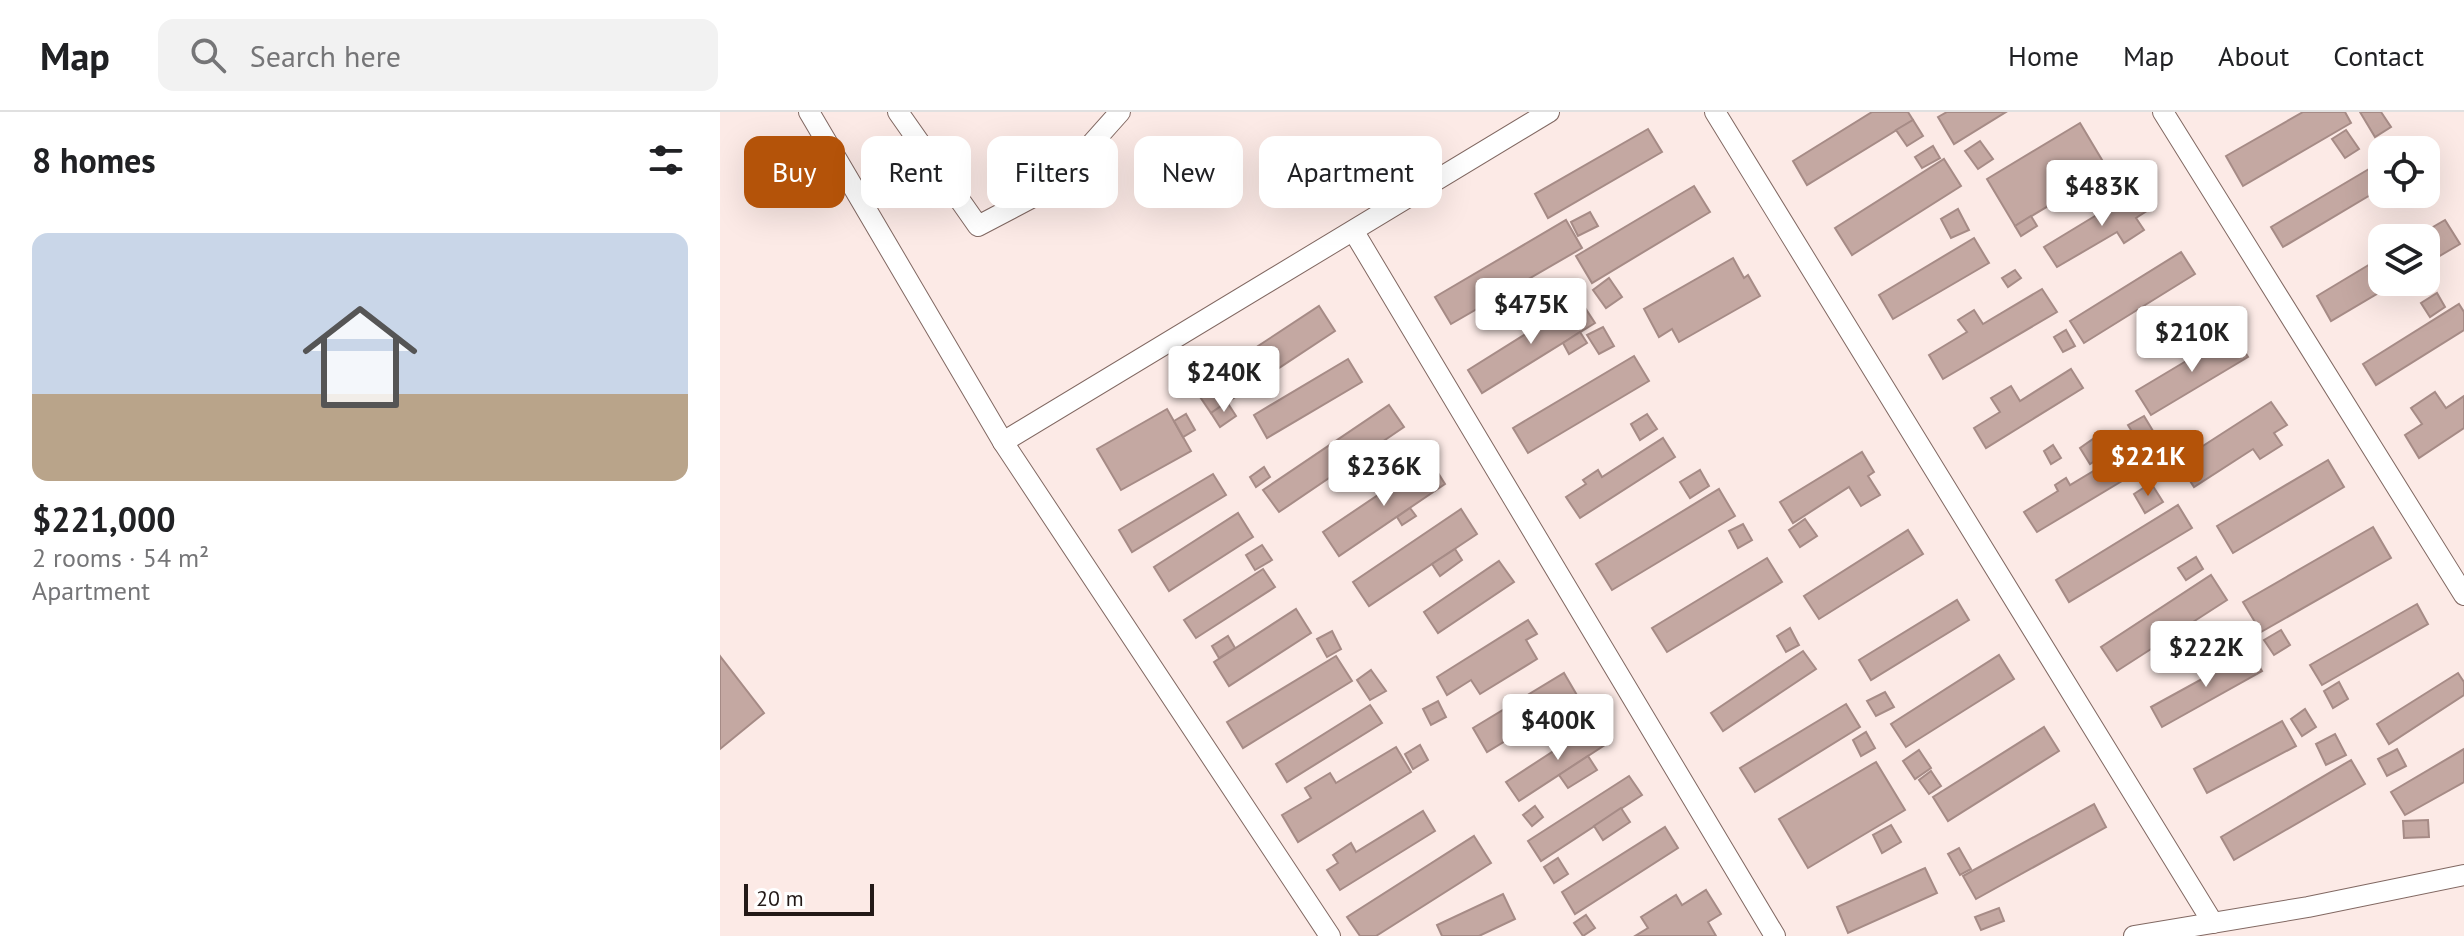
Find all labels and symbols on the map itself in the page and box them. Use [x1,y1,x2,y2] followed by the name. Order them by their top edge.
[2046,160,2158,228] pin: $483K
[1475,278,1587,346] pin: $475K
[2136,306,2248,374] pin: $210K
[1168,346,1280,414] pin: $240K
[2092,430,2204,498] pin: $221K
[1328,440,1440,508] pin: $236K
[2150,621,2262,689] pin: $222K
[1502,694,1614,762] pin: $400K
[744,880,874,916] scale bar

